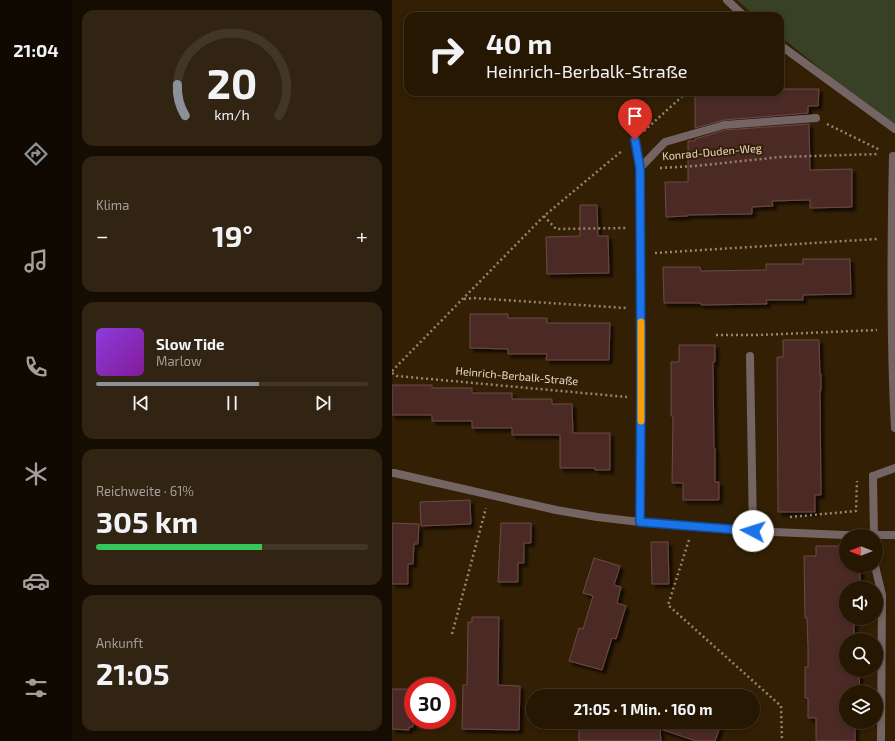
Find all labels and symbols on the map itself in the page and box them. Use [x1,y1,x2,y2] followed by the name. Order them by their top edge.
[618,99,652,140] pin
[662,141,762,162] street label: Konrad-Duden-Weg
[455,364,579,387] street label: Heinrich-Berbalk-Straße
[732,510,774,552] position arrow
[839,529,883,573] north arrow
[404,677,456,729] speed limit sign: 30

